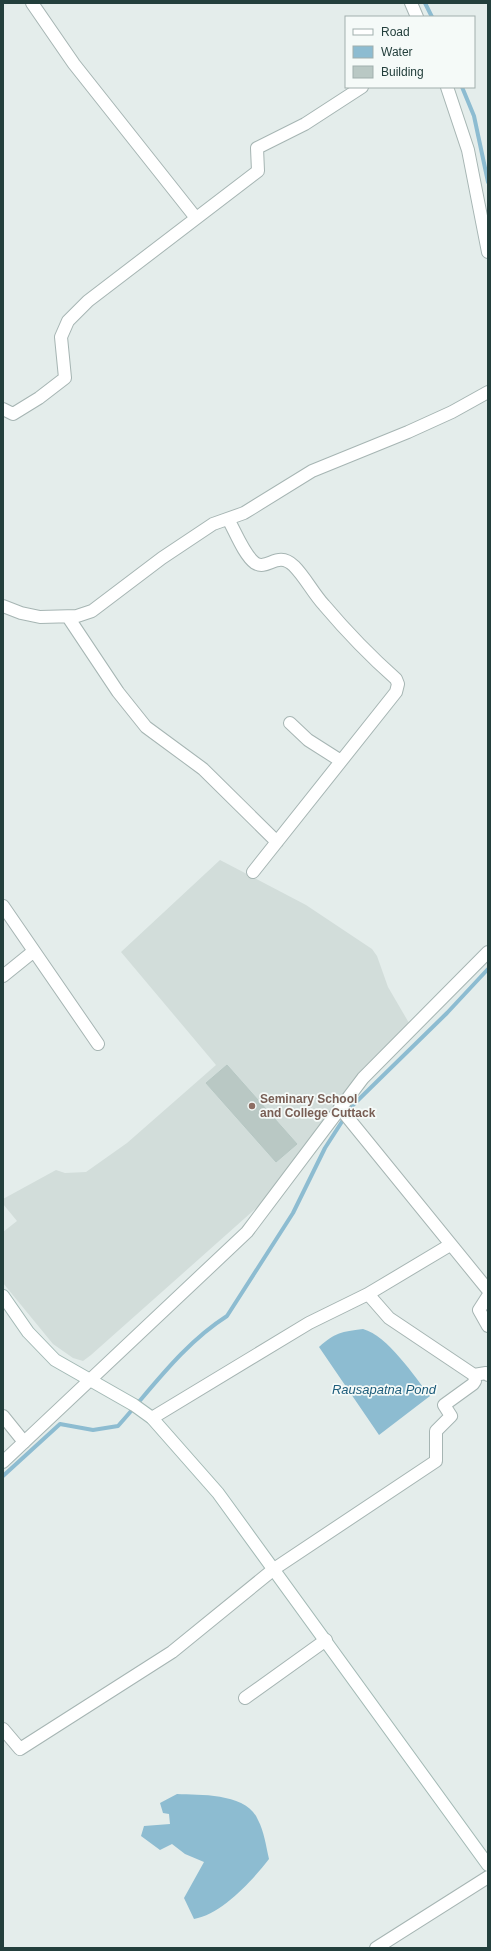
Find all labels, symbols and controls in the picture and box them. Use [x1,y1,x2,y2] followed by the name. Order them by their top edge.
[345,16,475,88] legend
[381,25,410,39] text: Road
[381,45,413,59] text: Water
[381,65,424,79] text: Building
[260,1092,376,1120] place label: Seminary School and College Cuttack
[247,1101,257,1111] marker: Seminary School and College Cuttack
[332,1382,437,1397] water label: Rausapatna Pond

